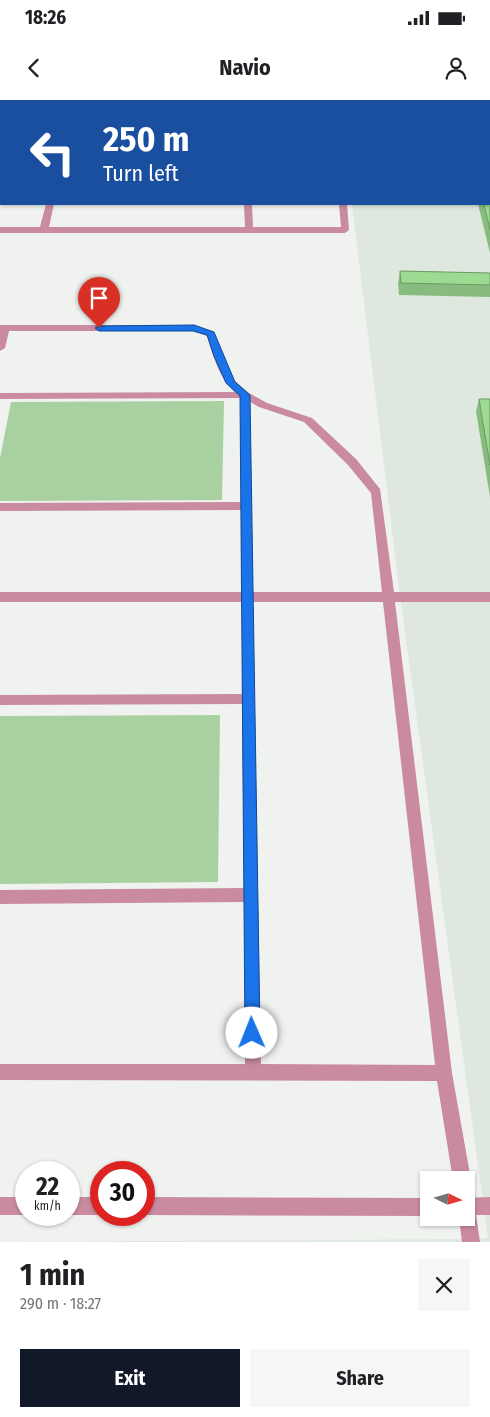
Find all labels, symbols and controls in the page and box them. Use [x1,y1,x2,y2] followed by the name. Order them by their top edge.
[25,6,66,29] text: 18:26
[20,54,48,82] icon: back
[219,54,271,81] text: Navio
[442,54,470,82] icon: person
[103,118,190,160] text: 250 m
[20,120,85,185] icon: left
[103,160,179,187] text: Turn left
[78,277,120,328] pin
[85,284,113,312] icon: arrive
[225,1006,277,1058] position arrow
[90,1161,155,1226] speed limit sign: 30
[420,1171,475,1226] north arrow
[420,1171,475,1226] map controls
[36,1172,59,1202] text: 22
[34,1199,61,1213] text: km/h
[20,1257,85,1293] text: 1 min
[418,1259,470,1311] button: close
[20,1294,101,1313] text: 290 m · 18:27
[20,1349,240,1407] button: Exit
[250,1349,470,1407] button: Share

